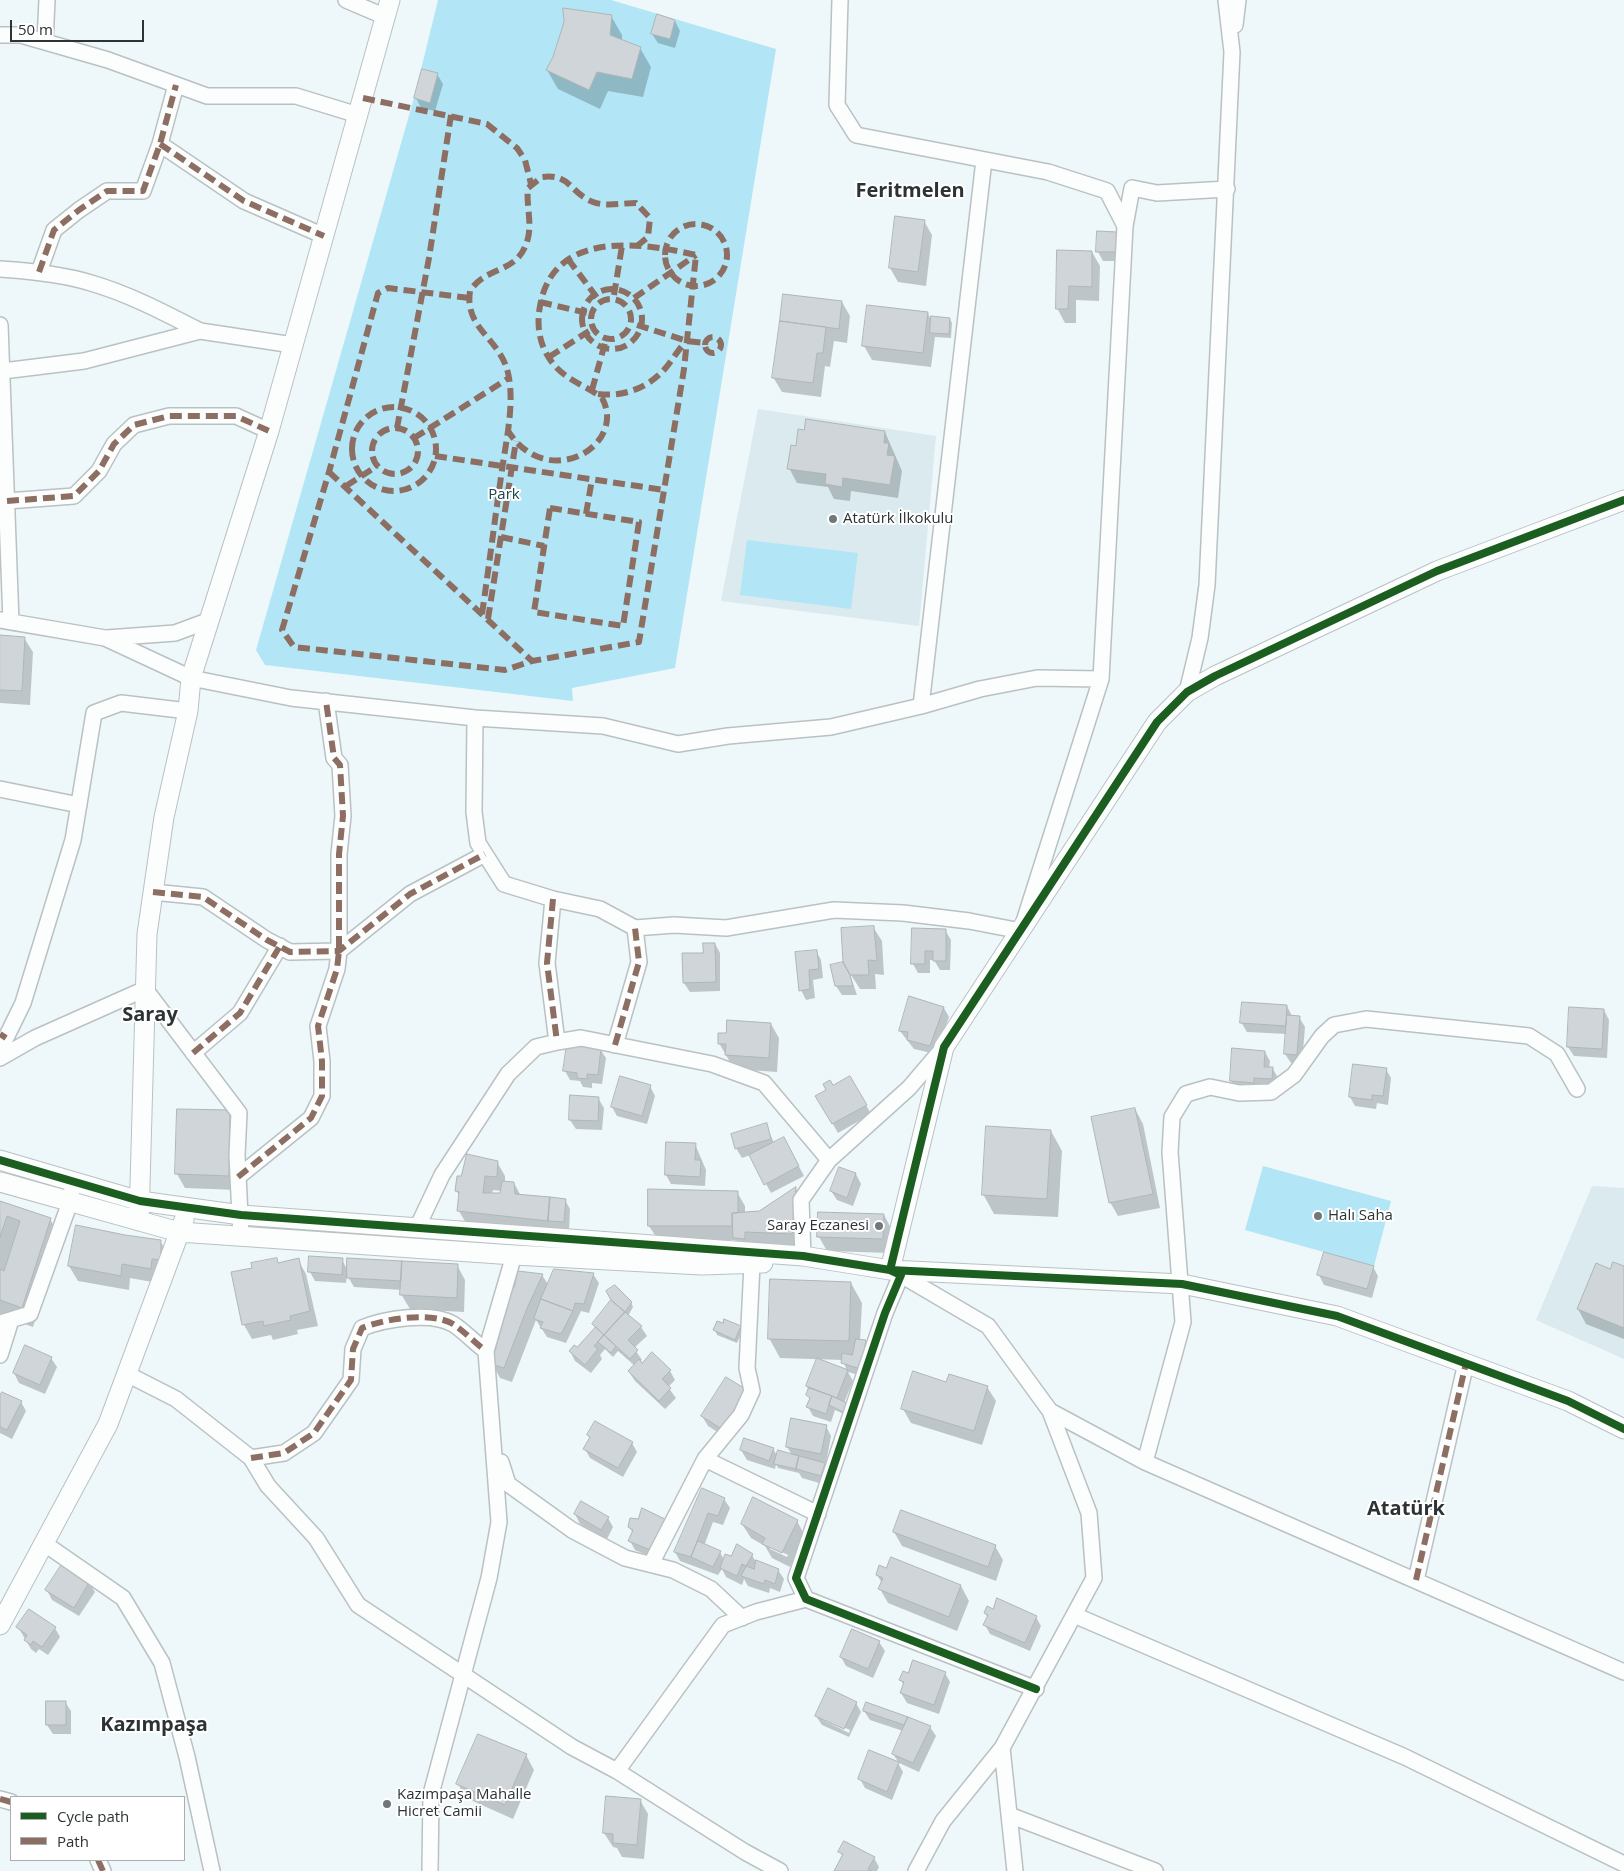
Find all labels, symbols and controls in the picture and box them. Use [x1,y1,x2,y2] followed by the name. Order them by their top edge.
[12,10,146,42] scale bar
[18,19,53,39] text: 50 m
[855,179,965,203] district label: Feritmelen
[488,486,520,504] park label: Park
[843,510,954,528] place label: Atatürk İlkokulu
[827,513,839,525] marker: Atatürk İlkokulu
[122,1003,178,1027] district label: Saray
[1328,1207,1393,1225] place label: Halı Saha
[1312,1210,1324,1222] marker: Halı Saha
[767,1217,869,1235] place label: Saray Eczanesi
[873,1220,885,1232] marker: Saray Eczanesi
[1367,1497,1445,1521] district label: Atatürk
[100,1713,208,1737] district label: Kazımpaşa
[397,1786,531,1821] place label: Kazımpaşa Mahalle Hicret Camii
[10,1796,185,1861] legend
[381,1798,393,1810] marker: Kazımpaşa Mahalle Hicret Camii
[57,1806,129,1826] text: Cycle path
[57,1831,89,1851] text: Path

